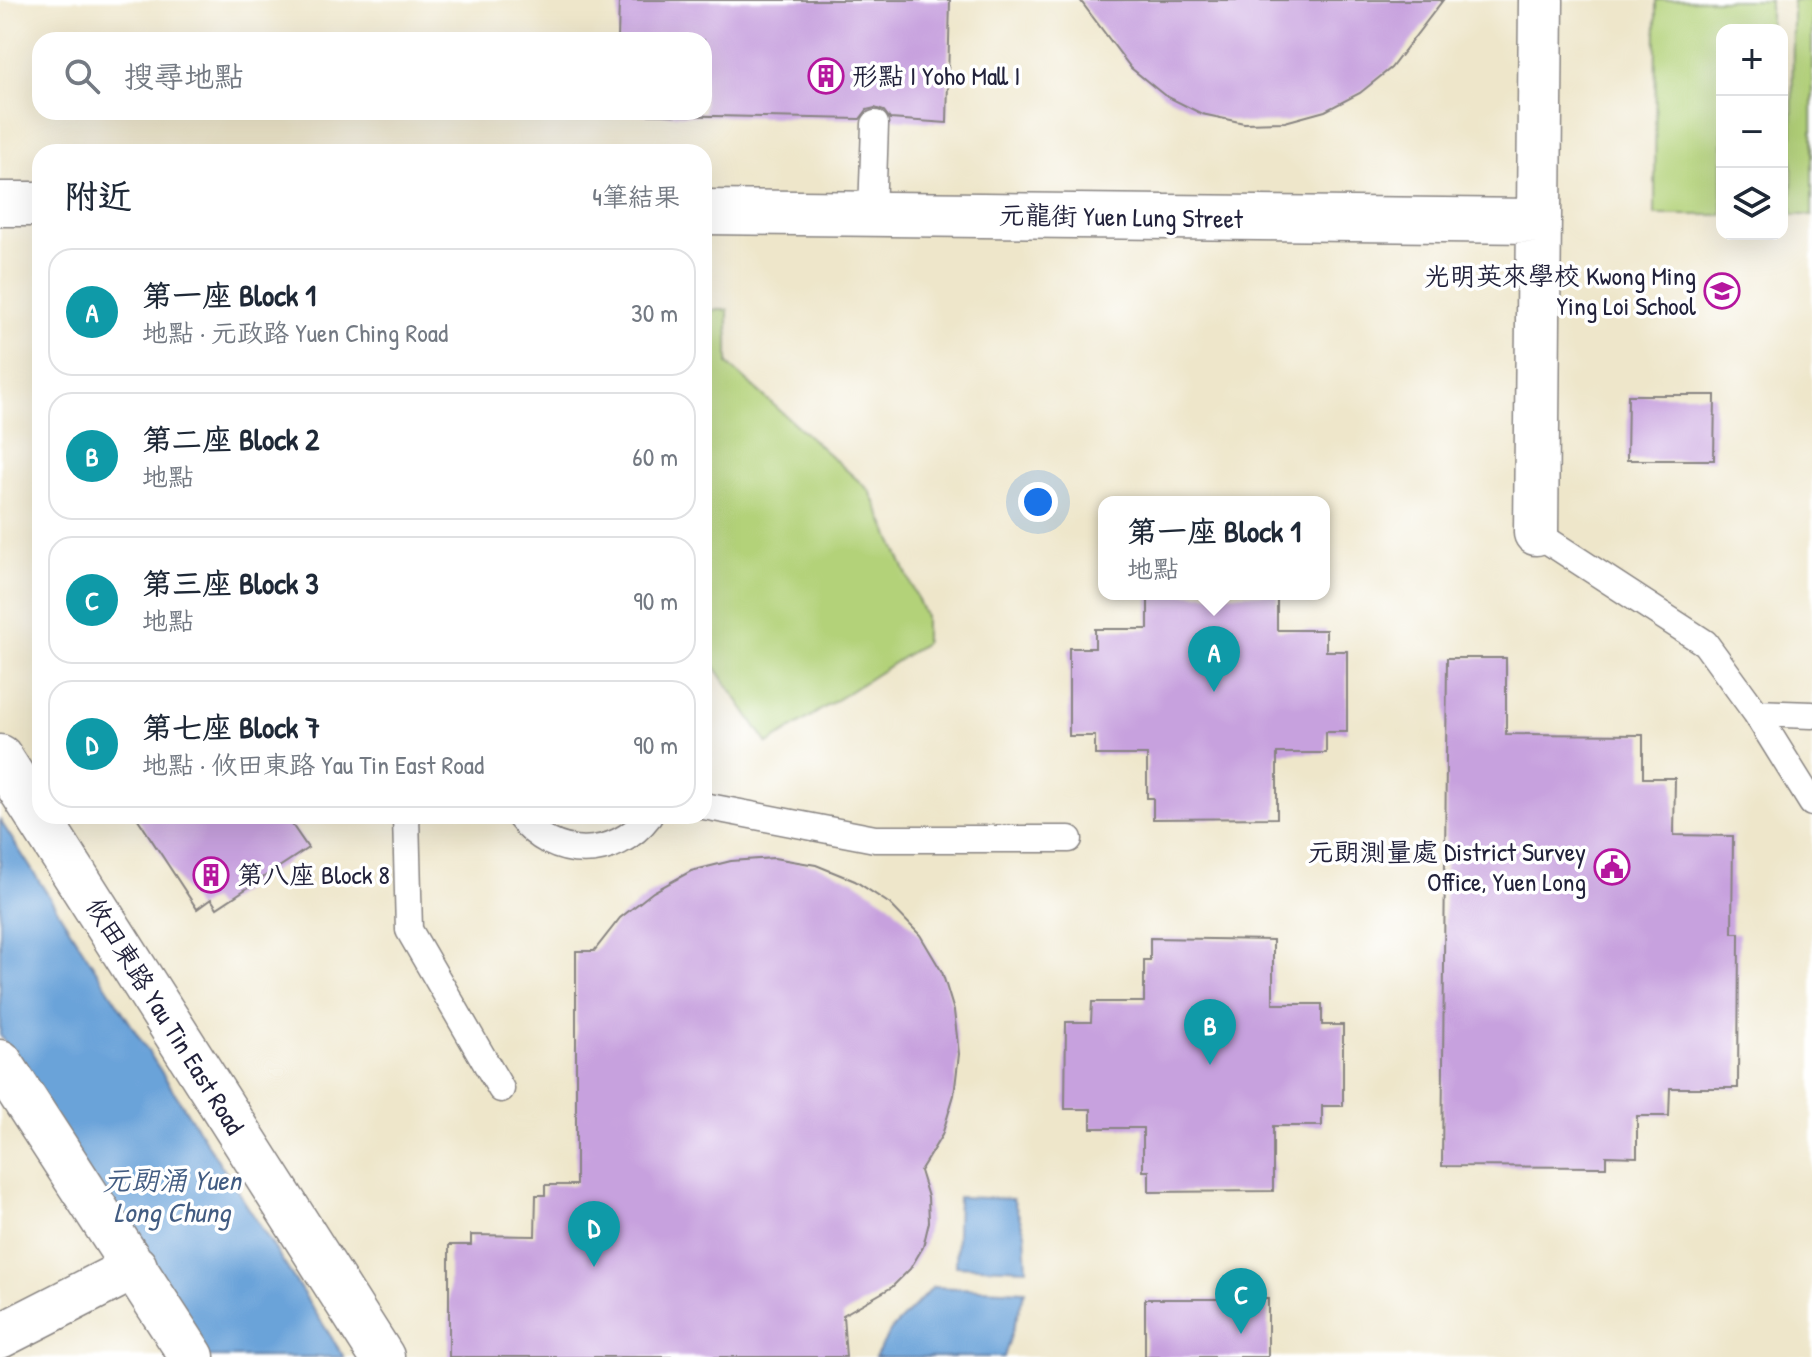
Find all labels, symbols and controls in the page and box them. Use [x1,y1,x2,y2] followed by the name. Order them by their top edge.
[1716,24,1788,240] map controls
[1716,24,1788,96] button: +
[32,32,712,120] search box
[60,54,104,98] icon: search
[124,56,244,96] text: 搜尋地點
[807,57,845,95] building icon: 形點 I Yoho Mall I
[852,58,1020,93] place label: 形點 I Yoho Mall I
[1716,96,1788,168] button: −
[1716,168,1788,240] button: layers
[64,173,132,219] text: 附近
[592,179,680,214] text: 4筆結果
[999,197,1244,236] street label: 元龍街 Yuen Lung Street
[1424,258,1696,323] place label: 光明英來學校 Kwong Ming Ying Loi School
[1703,272,1741,310] school or university icon: 光明英來學校 Kwong Ming Ying Loi School
[142,275,316,315] text: 第一座 Block 1
[86,295,98,330] text: A
[631,295,678,330] text: 30 m
[142,315,448,350] text: 地點 · 元政路 Yuen Ching Road
[142,419,319,459] text: 第二座 Block 2
[85,439,99,474] text: B
[632,439,678,474] text: 60 m
[142,459,194,494] text: 地點
[1018,482,1058,522] your location
[1098,496,1330,600] popup
[1127,511,1301,551] text: 第一座 Block 1
[1127,551,1179,586] text: 地點
[142,563,319,603] text: 第三座 Block 3
[85,583,99,618] text: C
[633,583,678,618] text: 90 m
[142,603,194,638] text: 地點
[1188,626,1240,692] pin: A
[142,707,320,747] text: 第七座 Block 7
[86,727,98,762] text: D
[633,727,678,762] text: 90 m
[142,747,484,782] text: 地點 · 攸田東路 Yau Tin East Road
[1308,834,1586,899] place label: 元朗測量處 District Survey Office, Yuen Long
[1593,848,1631,886] public building icon: 元朗測量處 District Survey Office, Yuen Long
[192,856,230,894] building icon: 第八座 Block 8
[237,857,390,892] place label: 第八座 Block 8
[78,891,253,1141] street label: 攸田東路 Yau Tin East Road
[1184,999,1236,1065] pin: B
[103,1161,243,1231] water label: 元朗涌 Yuen Long Chung
[568,1201,620,1267] pin: D
[1215,1268,1267,1334] pin: C

